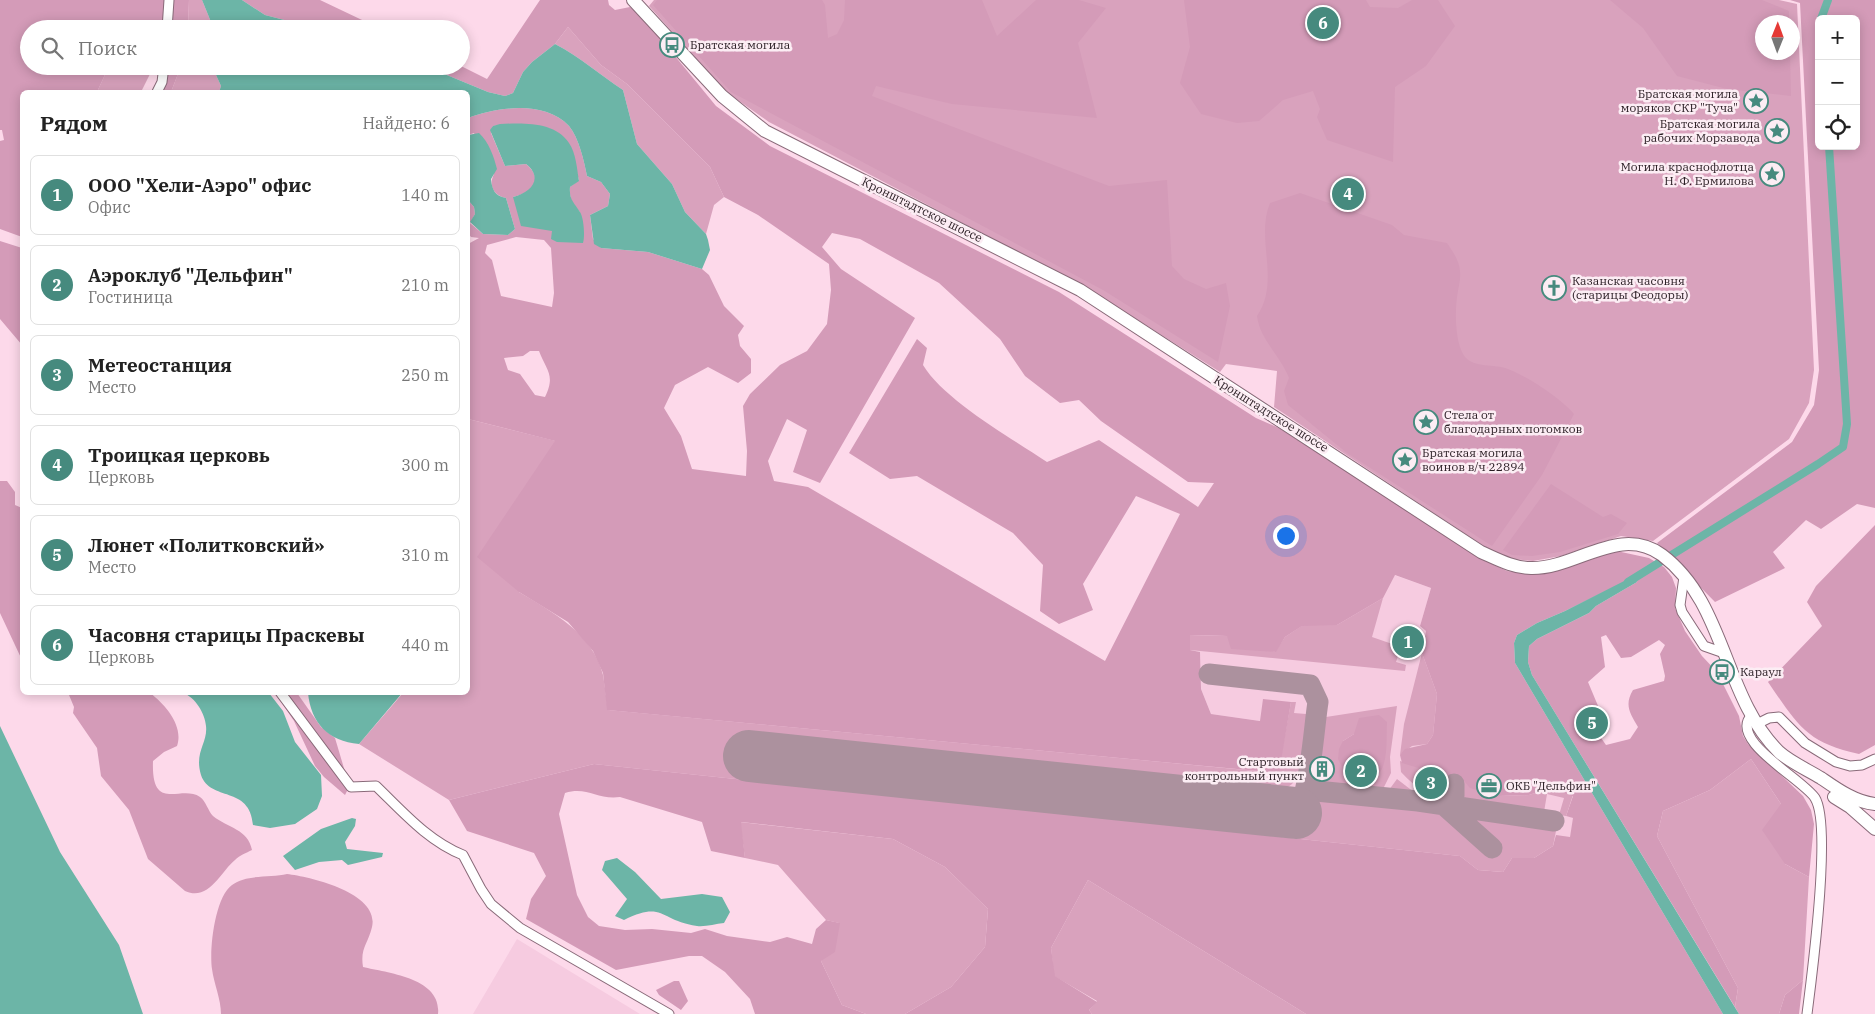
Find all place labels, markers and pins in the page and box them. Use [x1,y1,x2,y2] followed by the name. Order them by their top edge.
[1307,4,1339,42] pin: 6
[659,32,685,58] bus stop icon: Братская могила
[690,37,791,52] place label: Братская могила
[1620,86,1738,115] place label: Братская могила моряков СКР "Туча"
[1743,88,1769,114] place icon: Братская могила моряков СКР "Туча"
[1643,116,1760,145] place label: Братская могила рабочих Морзавода
[1764,118,1790,144] place icon: Братская могила рабочих Морзавода
[1620,159,1754,188] place label: Могила краснофлотца Н. Ф. Ермилова
[1759,161,1785,187] place icon: Могила краснофлотца Н. Ф. Ермилова
[1332,175,1364,213] pin: 4
[1572,273,1689,302] place label: Казанская часовня (старицы Феодоры)
[1541,275,1567,301] church icon: Казанская часовня (старицы Феодоры)
[1444,407,1582,436] place label: Стела от благодарных потомков
[1413,409,1439,435] place icon: Стела от благодарных потомков
[1422,445,1525,474] place label: Братская могила воинов в/ч 22894
[1392,447,1418,473] place icon: Братская могила воинов в/ч 22894
[1392,623,1424,661] pin: 1
[1709,659,1735,685] bus stop icon: Караул
[1740,664,1782,679] place label: Караул
[1576,704,1608,742] pin: 5
[1345,752,1377,790] pin: 2
[1184,754,1304,783] place label: Стартовый контрольный пункт
[1309,756,1335,782] building icon: Стартовый контрольный пункт
[1415,764,1447,802] pin: 3
[1476,773,1502,799] office icon: ОКБ "Дельфин"
[1506,778,1596,793] place label: ОКБ "Дельфин"

